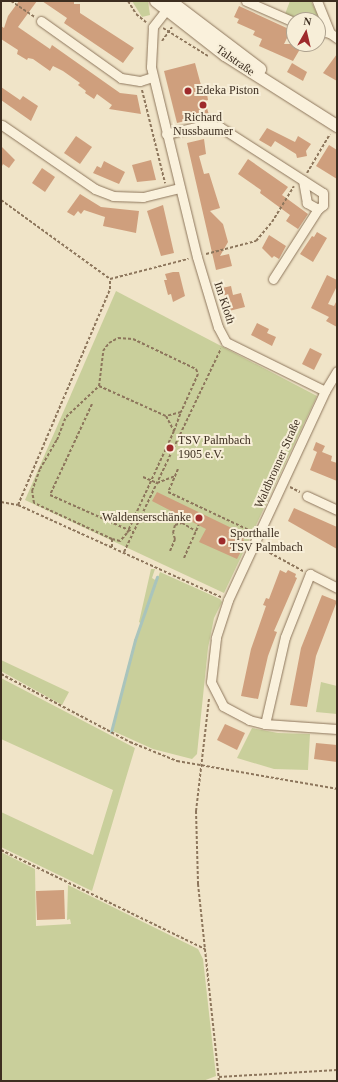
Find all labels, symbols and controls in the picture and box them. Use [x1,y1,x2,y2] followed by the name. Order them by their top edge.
[286,12,326,52] north arrow
[303,15,312,28] text: N
[213,43,257,79] street label: Talstraße
[196,84,259,98] place label: Edeka Piston
[183,86,193,96] marker: Edeka Piston
[198,100,208,110] marker: Richard Nussbaumer
[173,111,233,139] place label: Richard Nussbaumer
[210,280,238,326] street label: Im Kloth
[252,417,304,511] street label: Waldbronner Straße
[178,434,251,462] place label: TSV Palmbach 1905 e.V.
[165,443,175,453] marker: TSV Palmbach 1905 e.V.
[102,511,191,525] place label: Waldenserschänke
[194,513,204,523] marker: Waldenserschänke
[230,527,303,555] place label: Sporthalle TSV Palmbach
[217,536,227,546] marker: Sporthalle TSV Palmbach

